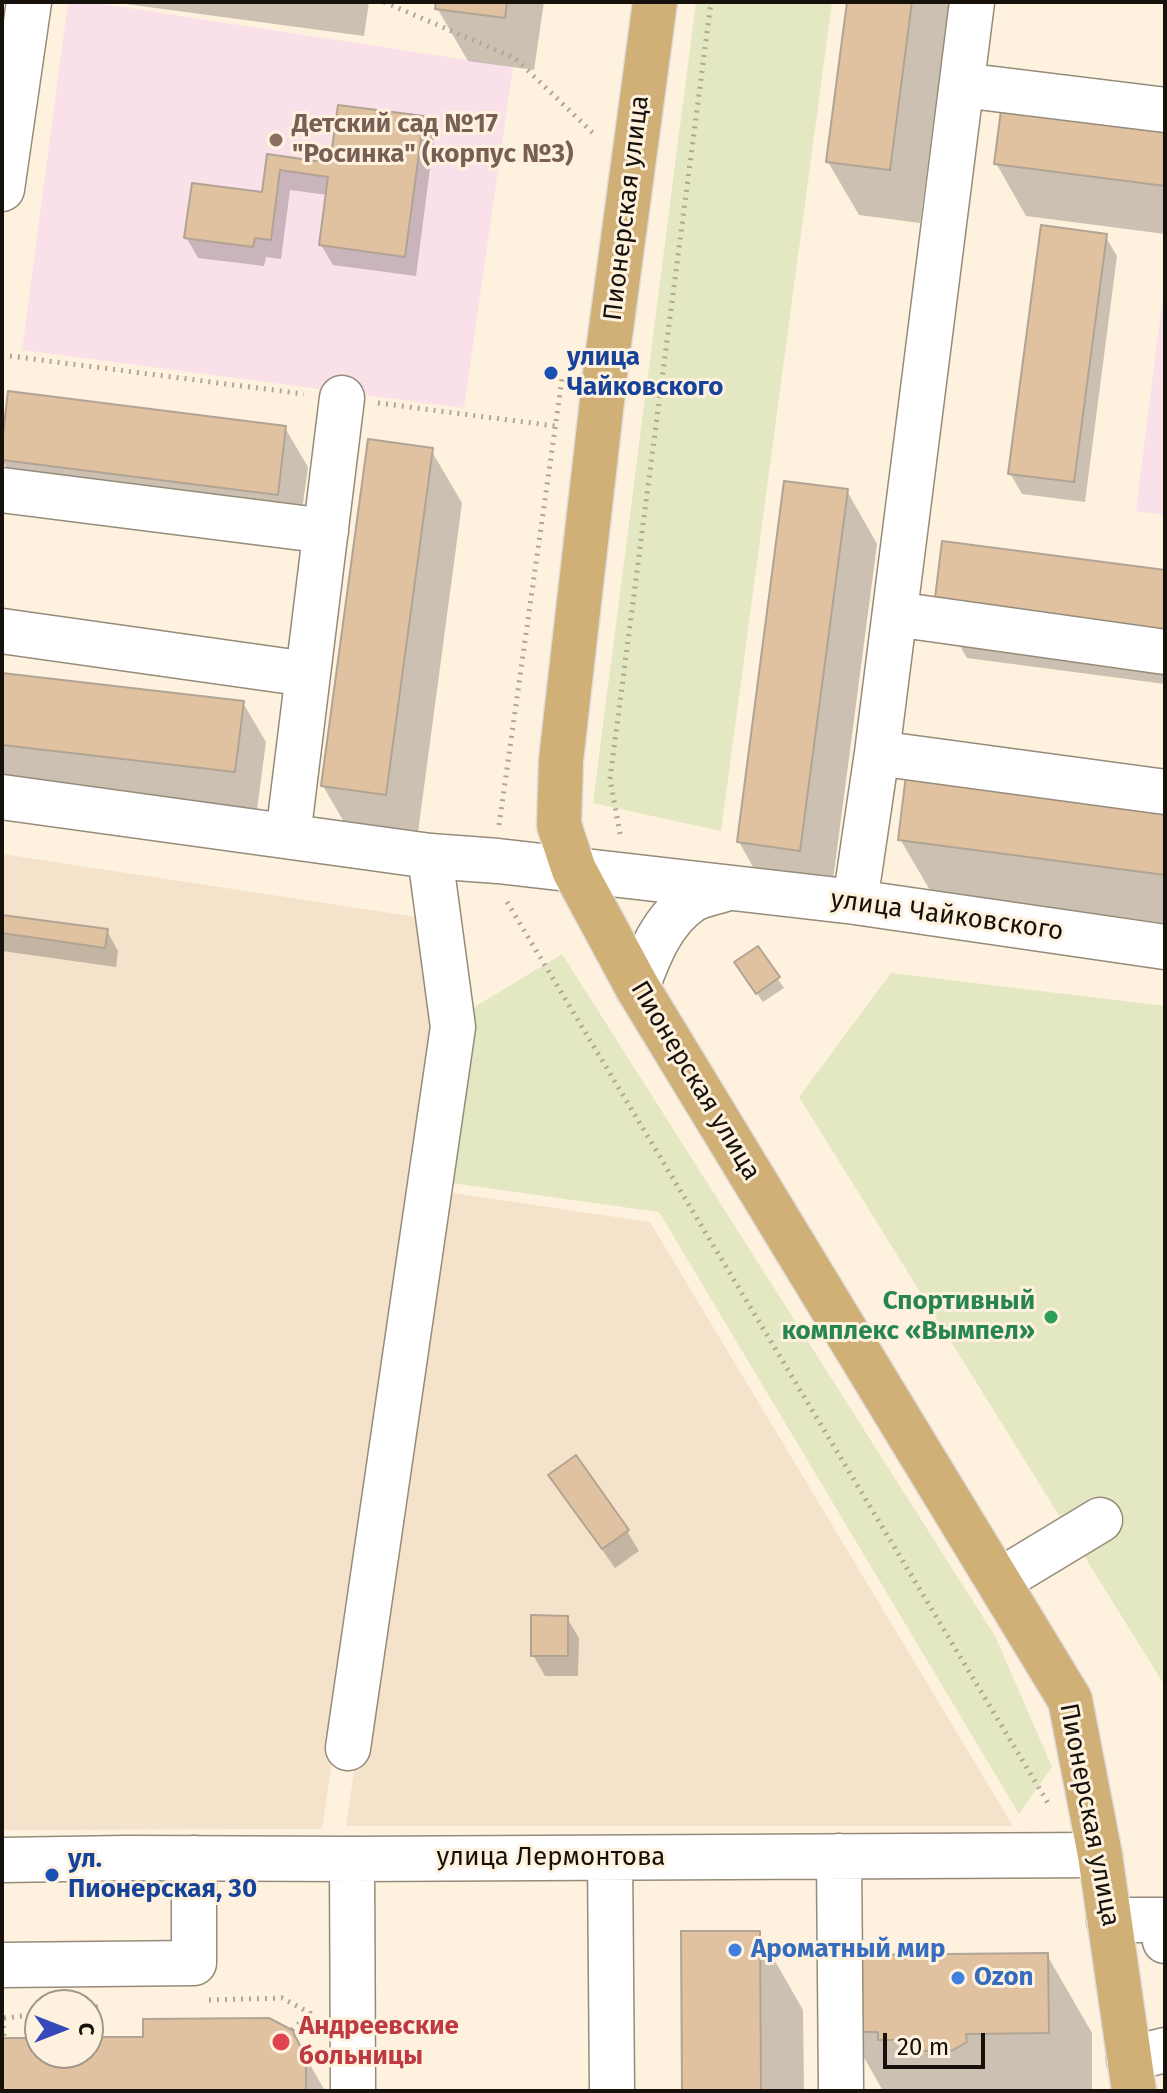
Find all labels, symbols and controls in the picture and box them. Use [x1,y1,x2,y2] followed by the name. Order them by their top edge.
[598,94,656,322] street label: Пионерская улица
[292,109,573,170] place label: Детский сад №17 "Росинка" (корпус №3)
[267,131,285,149] marker: Детский сад №17 "Росинка" (корпус №3)
[567,342,723,404] place label: улица Чайковского
[542,364,560,382] marker: улица Чайковского
[829,884,1065,948] street label: улица Чайковского
[623,976,767,1186] street label: Пионерская улица
[782,1286,1035,1348] place label: Спортивный комплекс «Вымпел»
[1042,1308,1060,1326] marker: Спортивный комплекс «Вымпел»
[1052,1701,1126,1929] street label: Пионерская улица
[437,1842,665,1874] street label: улица Лермонтова
[68,1844,257,1906] place label: ул. Пионерская, 30
[43,1866,61,1884] marker: ул. Пионерская, 30
[751,1934,945,1966] place label: Ароматный мир
[726,1941,744,1959] marker: Ароматный мир
[974,1962,1034,1994] place label: Ozon
[949,1969,967,1987] marker: Ozon
[24,1989,104,2069] north arrow
[299,2011,459,2072] place label: Андреевские больницы
[887,2017,989,2067] scale bar
[73,2023,100,2035] text: С
[270,2031,292,2053] marker: Андреевские больницы
[897,2033,949,2061] text: 20 m

